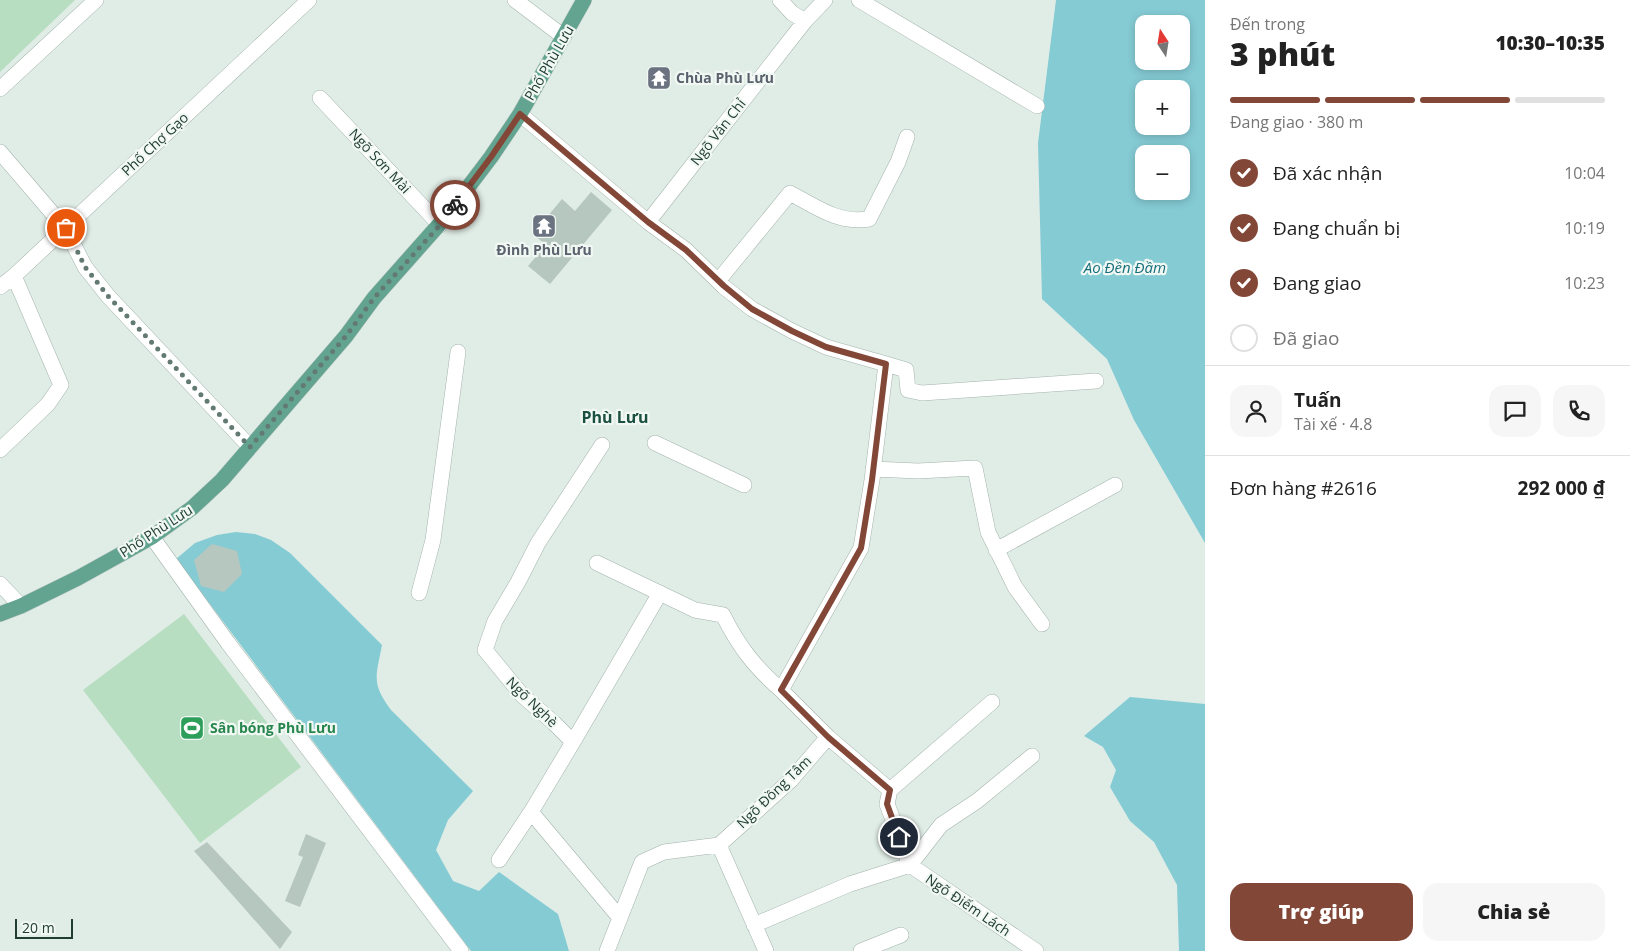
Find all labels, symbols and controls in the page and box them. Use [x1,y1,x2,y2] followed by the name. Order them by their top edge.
[1230,13,1305,35] text: Đến trong
[1135,15,1190,70] north arrow
[1135,15,1190,200] map controls
[519,22,578,104] street label: Phố Phù Lưu
[1495,30,1605,56] text: 10:30–10:35
[1230,32,1335,75] text: 3 phút
[646,65,672,91] temple icon: Chùa Phù Lưu
[676,68,774,87] place label: Chùa Phù Lưu
[1135,80,1190,135] button: +
[686,94,750,169] street label: Ngõ Văn Chỉ
[117,108,192,180] street label: Phố Chợ Gạo
[1230,111,1363,133] text: Đang giao · 380 m
[345,124,415,197] street label: Ngõ Sơn Mài
[1135,145,1190,200] button: −
[1230,159,1258,187] icon: check
[1273,160,1382,186] text: Đã xác nhận
[1564,162,1605,184] text: 10:04
[430,180,480,230] courier
[441,191,469,219] icon: bike
[45,207,87,249] pin
[531,213,557,239] temple icon: Đình Phù Lưu
[52,214,80,242] icon: bag
[1230,214,1258,242] icon: check
[1273,215,1400,241] text: Đang chuẩn bị
[1564,217,1605,239] text: 10:19
[496,240,592,259] place label: Đình Phù Lưu
[1083,257,1166,277] water label: Ao Đền Đầm
[1230,269,1258,297] icon: check
[1273,270,1361,296] text: Đang giao
[1564,272,1605,294] text: 10:23
[1273,325,1339,351] text: Đã giao
[1230,385,1282,437] button: person
[1489,385,1541,437] button: chat
[1553,385,1605,437] button: phone
[1294,387,1341,413] text: Tuấn
[582,406,648,428] district label: Phù Lưu
[1294,413,1372,435] text: Tài xế · 4.8
[1230,475,1377,501] text: Đơn hàng #2616
[1518,475,1605,501] text: 292 000 ₫
[116,500,196,561] street label: Phố Phù Lưu
[502,672,562,731] street label: Ngõ Nghè
[179,715,205,741] sports icon: Sân bóng Phù Lưu
[210,718,336,737] place label: Sân bóng Phù Lưu
[732,751,815,832] street label: Ngõ Đồng Tâm
[878,816,920,858] pin
[885,823,913,851] icon: home
[922,869,1015,940] street label: Ngõ Điếm Lách
[1230,883,1413,941] button: Trợ giúp
[1423,883,1605,941] button: Chia sẻ
[15,916,72,939] scale bar
[22,918,55,937] text: 20 m

